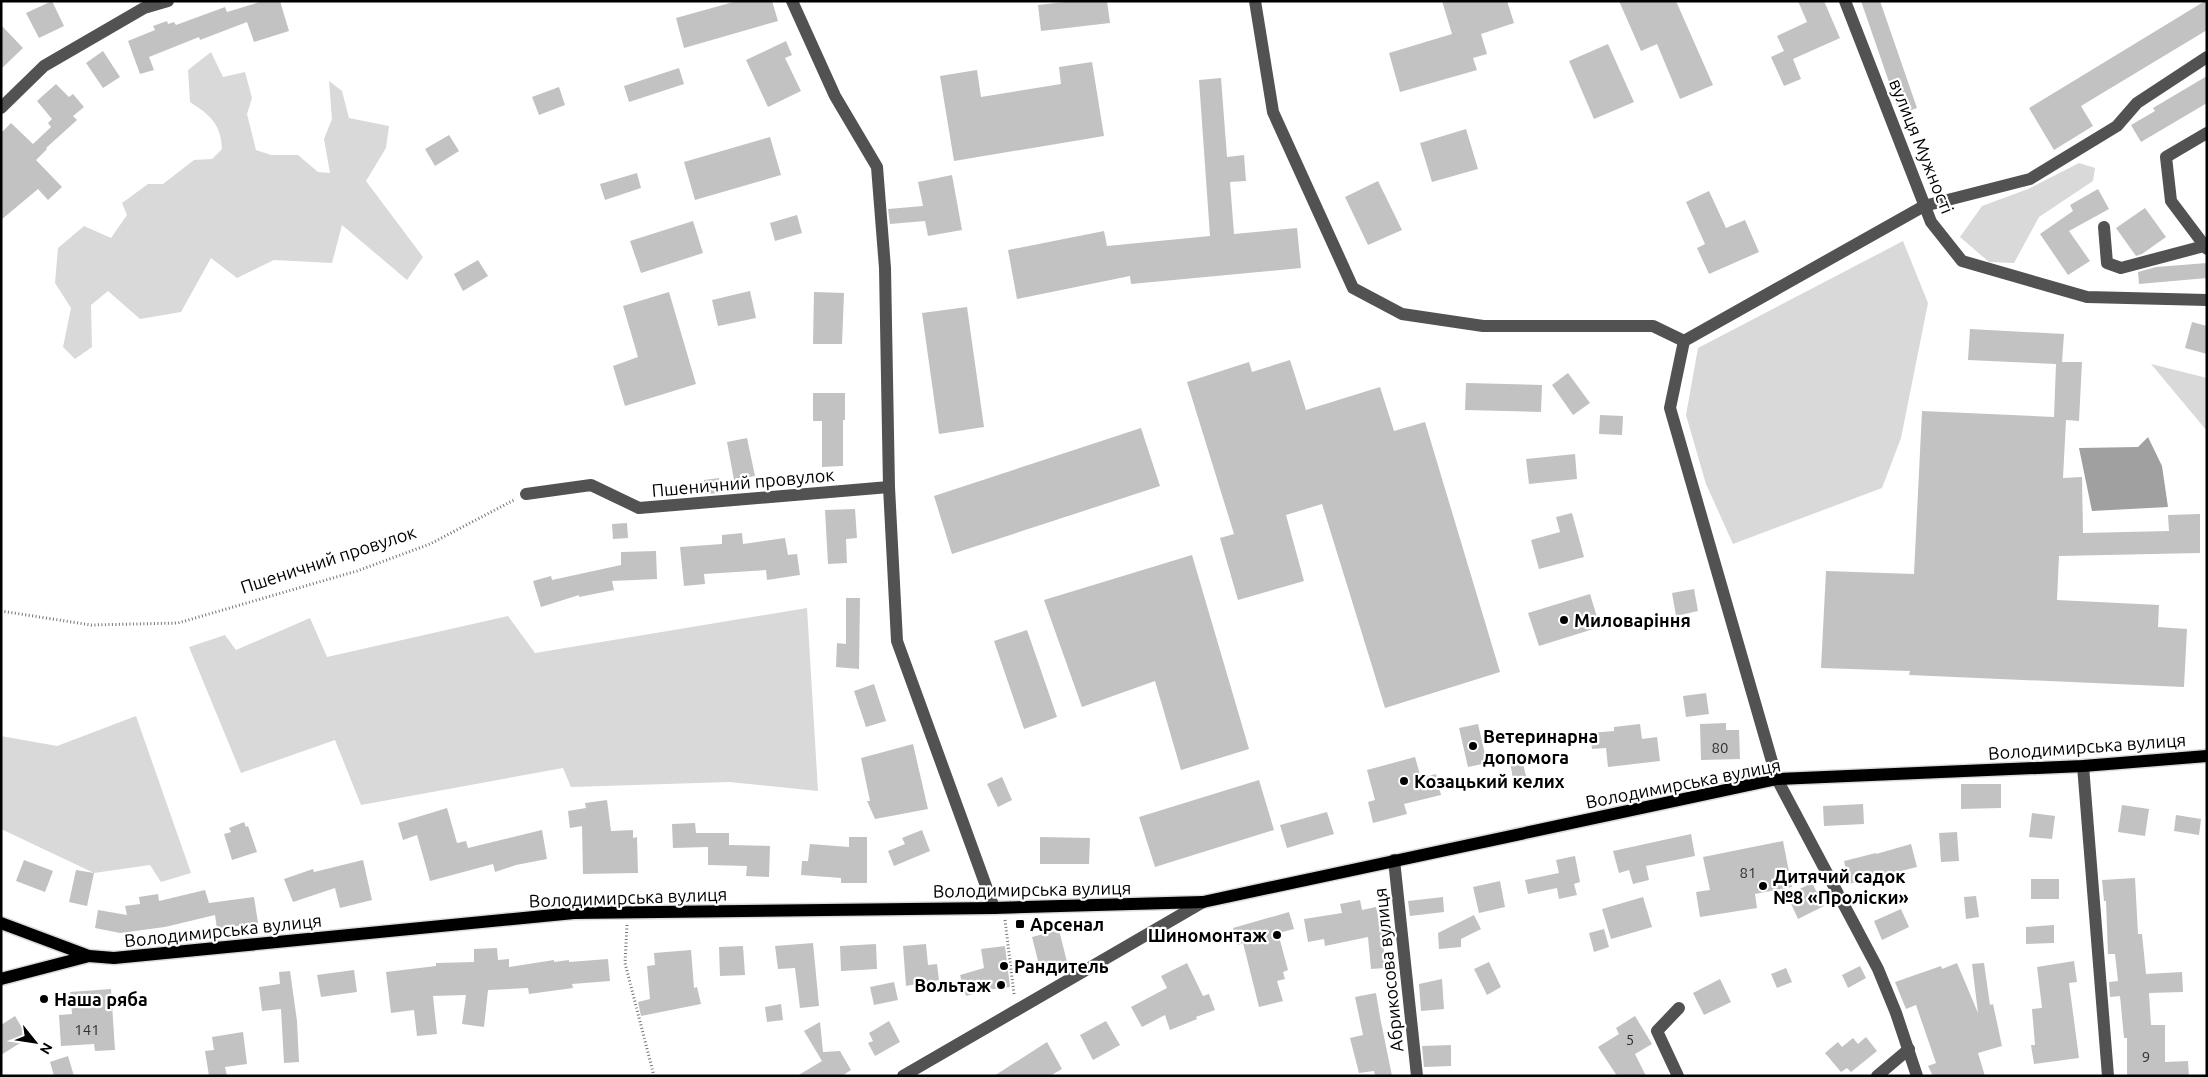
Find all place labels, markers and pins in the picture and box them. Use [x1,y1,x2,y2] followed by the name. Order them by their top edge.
[1574,610,1691,630] place label: Миловаріння
[1558,614,1570,626] marker: Миловаріння
[1483,726,1598,767] place label: Ветеринарна допомога
[1467,740,1479,752] marker: Ветеринарна допомога
[1414,771,1565,791] place label: Козацький келих
[1398,775,1410,787] marker: Козацький келих
[1773,866,1909,907] place label: Дитячий садок №8 «Проліски»
[1757,880,1769,892] marker: Дитячий садок №8 «Проліски»
[1030,914,1104,934] place label: Арсенал
[1014,918,1026,930] marker: Арсенал
[1148,925,1267,945] place label: Шиномонтаж
[1271,929,1283,941] marker: Шиномонтаж
[1014,956,1109,976] place label: Рандитель
[998,960,1010,972] marker: Рандитель
[914,975,991,995] place label: Вольтаж
[995,979,1007,991] marker: Вольтаж
[54,989,148,1009] place label: Наша ряба
[38,993,50,1005] marker: Наша ряба

